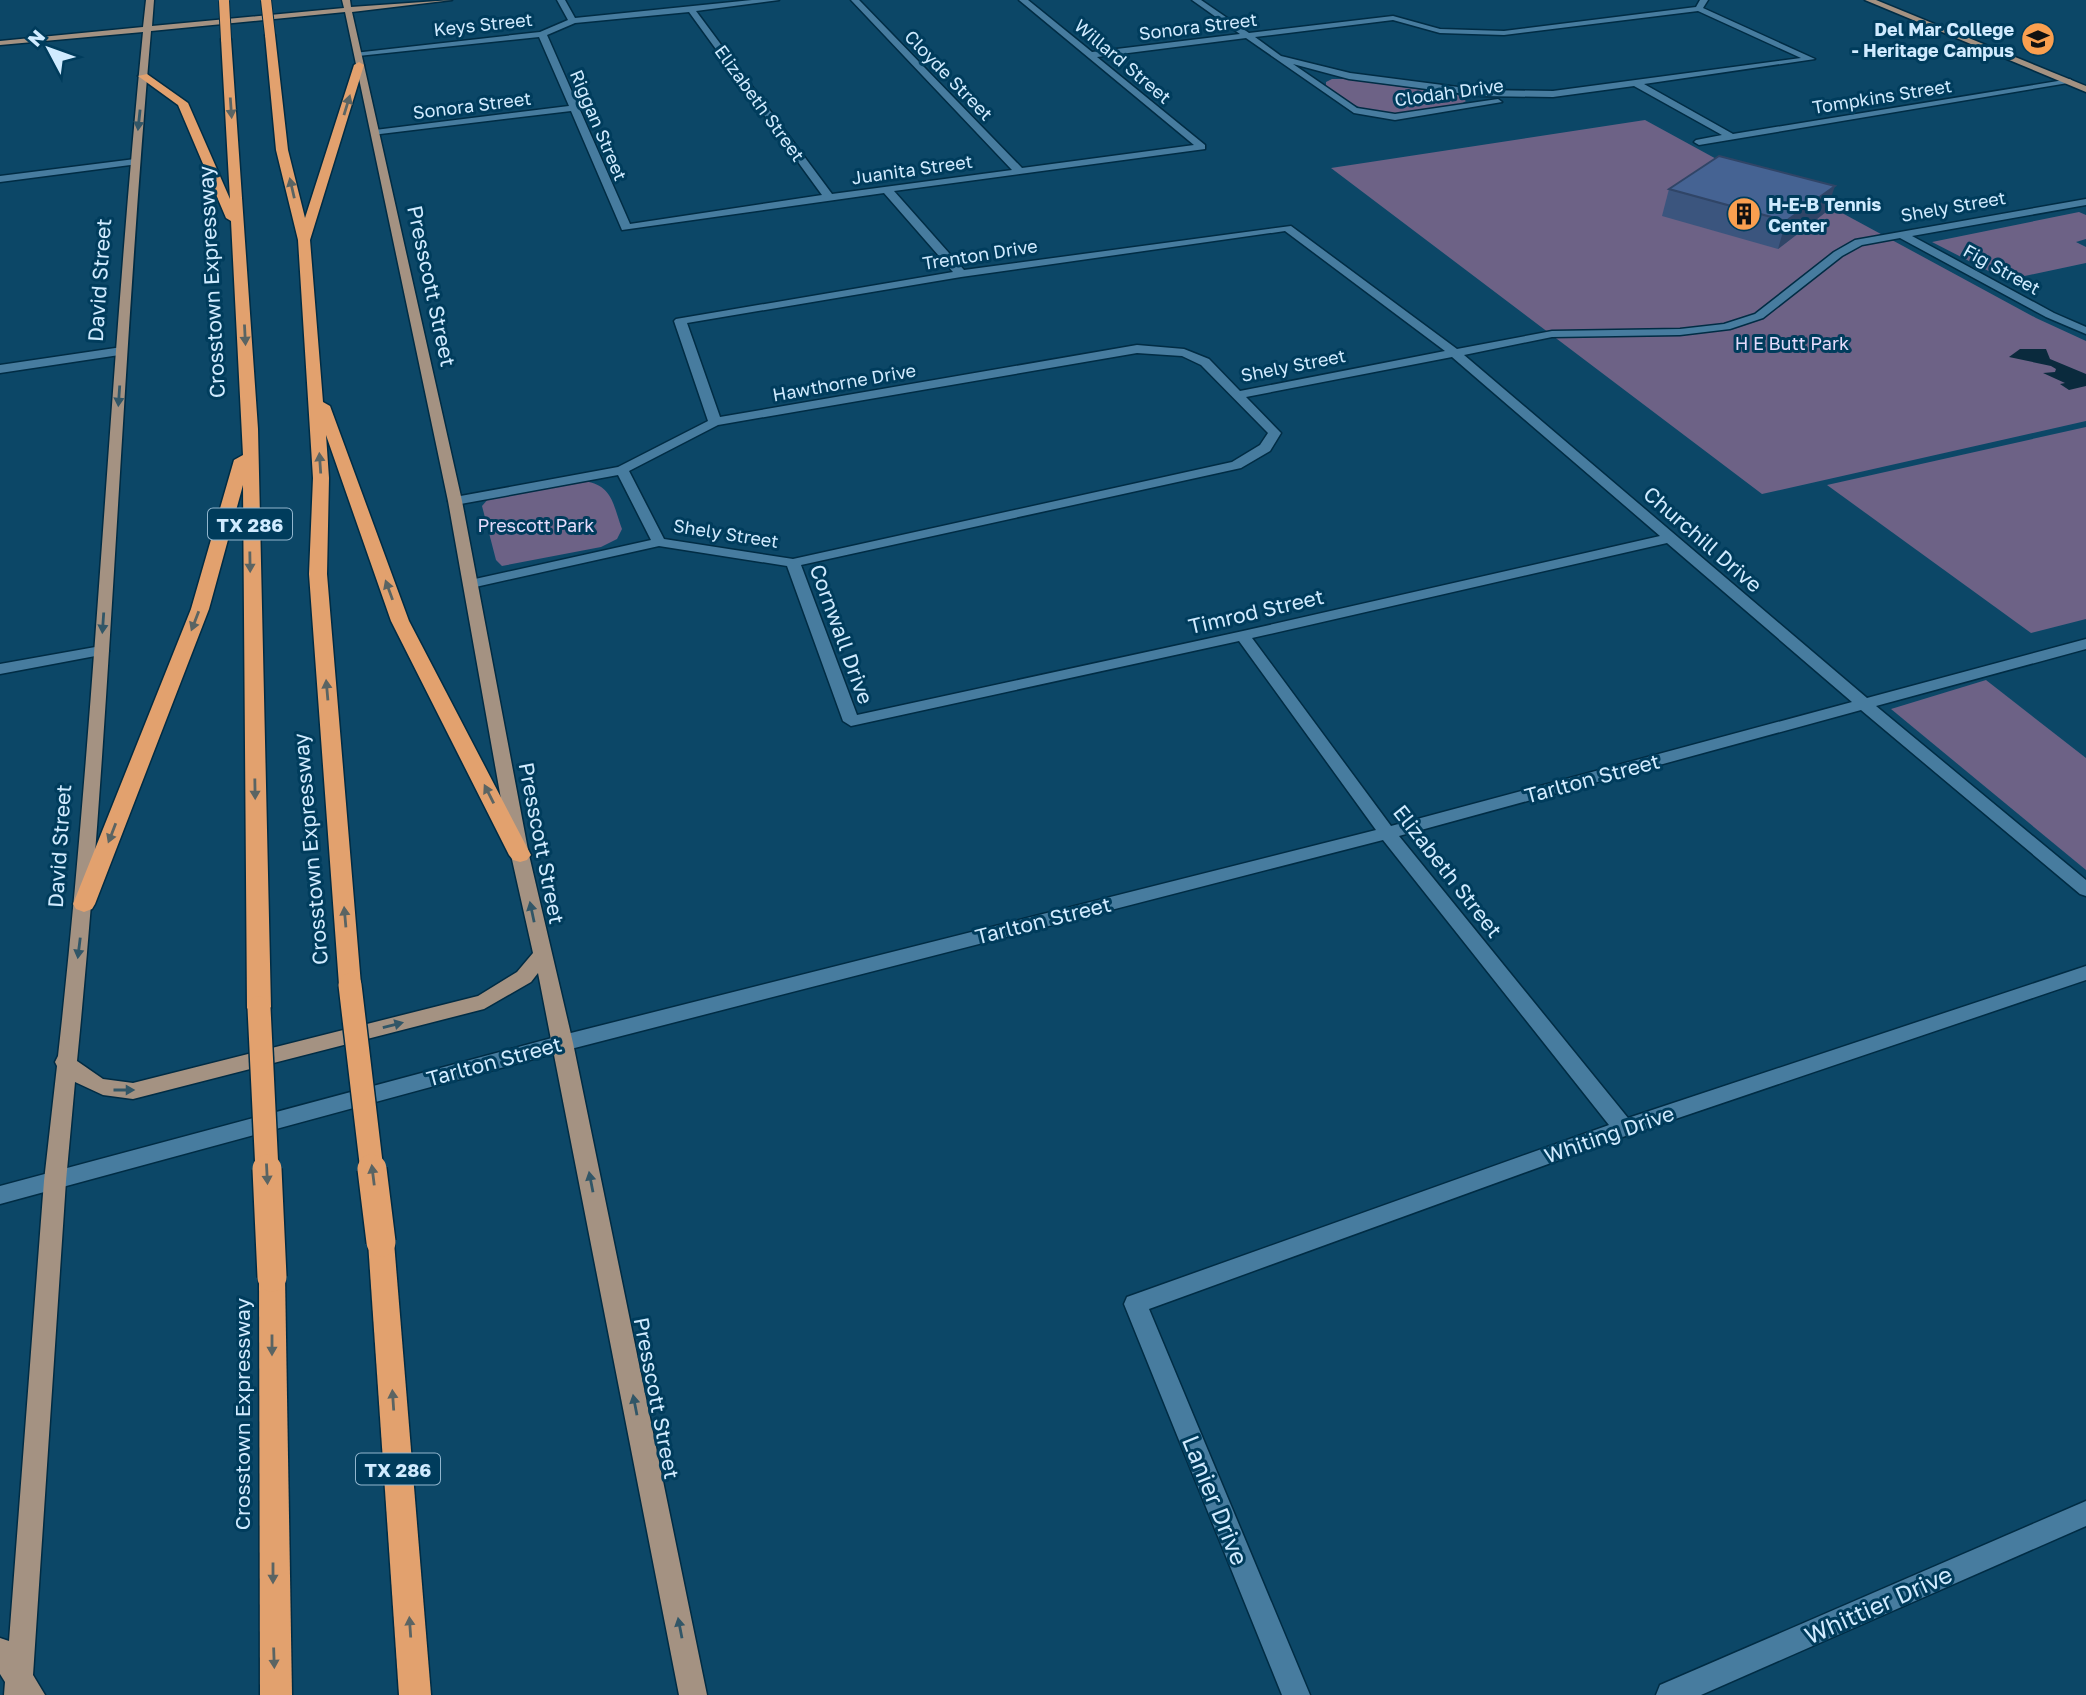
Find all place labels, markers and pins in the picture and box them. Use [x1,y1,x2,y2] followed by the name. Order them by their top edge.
[1852,18,2014,61] place label: Del Mar College - Heritage Campus
[2019,20,2057,58] school or university icon: Del Mar College - Heritage Campus
[1768,193,1881,236] place label: H-E-B Tennis Center
[1725,195,1763,233] building icon: H-E-B Tennis Center

